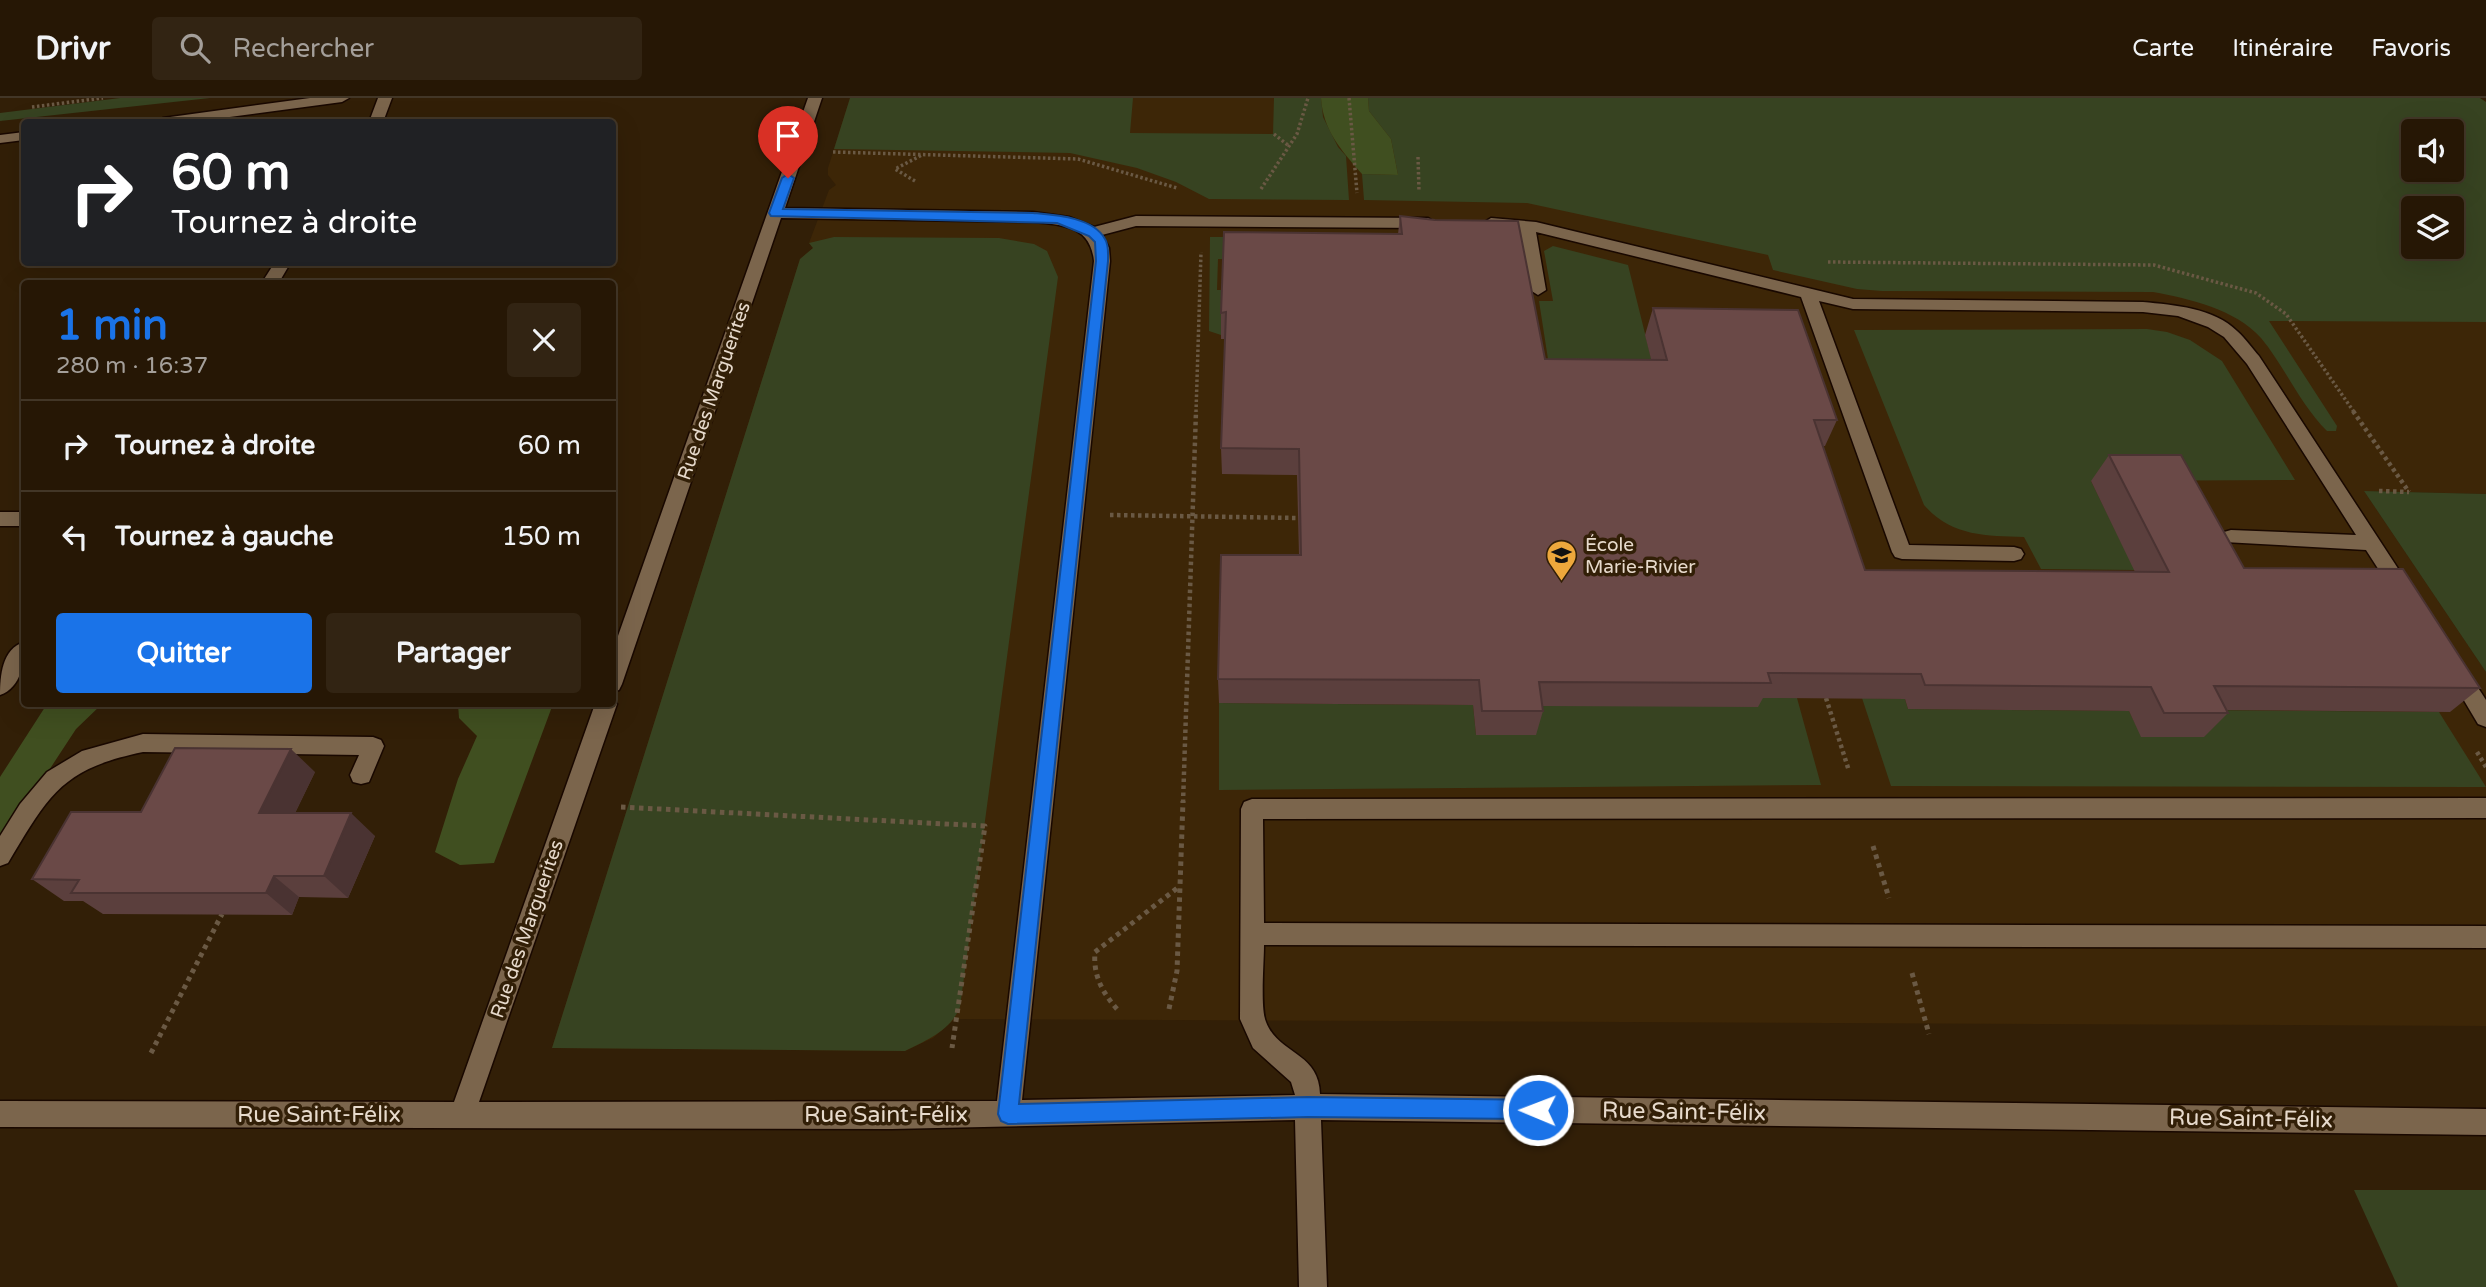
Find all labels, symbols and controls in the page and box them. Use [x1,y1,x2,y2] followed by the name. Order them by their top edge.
[152,17,642,80] search box
[35,29,110,68] text: Drivr
[176,29,214,67] icon: search
[232,33,374,64] text: Rechercher
[2132,34,2194,63] text: Carte
[2232,34,2333,63] text: Itinéraire
[2371,34,2451,63] text: Favoris
[758,106,818,178] pin
[769,117,807,155] icon: arrive
[2401,119,2464,259] map controls
[2401,119,2464,182] button: sound
[171,144,290,203] text: 60 m
[56,147,147,238] icon: right
[2401,196,2464,259] button: layers
[171,204,417,242] text: Tournez à droite
[673,299,755,483] street label: Rue des Marguerites
[56,300,168,351] text: 1 min
[507,303,581,377] button: close
[56,352,208,380] text: 280 m · 16:37
[56,427,94,465] icon: right
[115,430,315,461] text: Tournez à droite
[518,430,581,461] text: 60 m
[56,518,94,556] icon: left
[115,521,334,552] text: Tournez à gauche
[501,521,581,552] text: 150 m
[1585,534,1696,578] place label: École Marie-Rivier
[1545,539,1579,583] school or university icon: École Marie-Rivier
[56,613,312,693] button: Quitter
[326,613,581,693] button: Partager
[486,837,568,1021] street label: Rue des Marguerites
[1501,1073,1575,1147] position arrow
[1602,1097,1766,1127] street label: Rue Saint-Félix
[237,1101,401,1129] street label: Rue Saint-Félix
[804,1101,968,1129] street label: Rue Saint-Félix
[2169,1104,2333,1134] street label: Rue Saint-Félix

